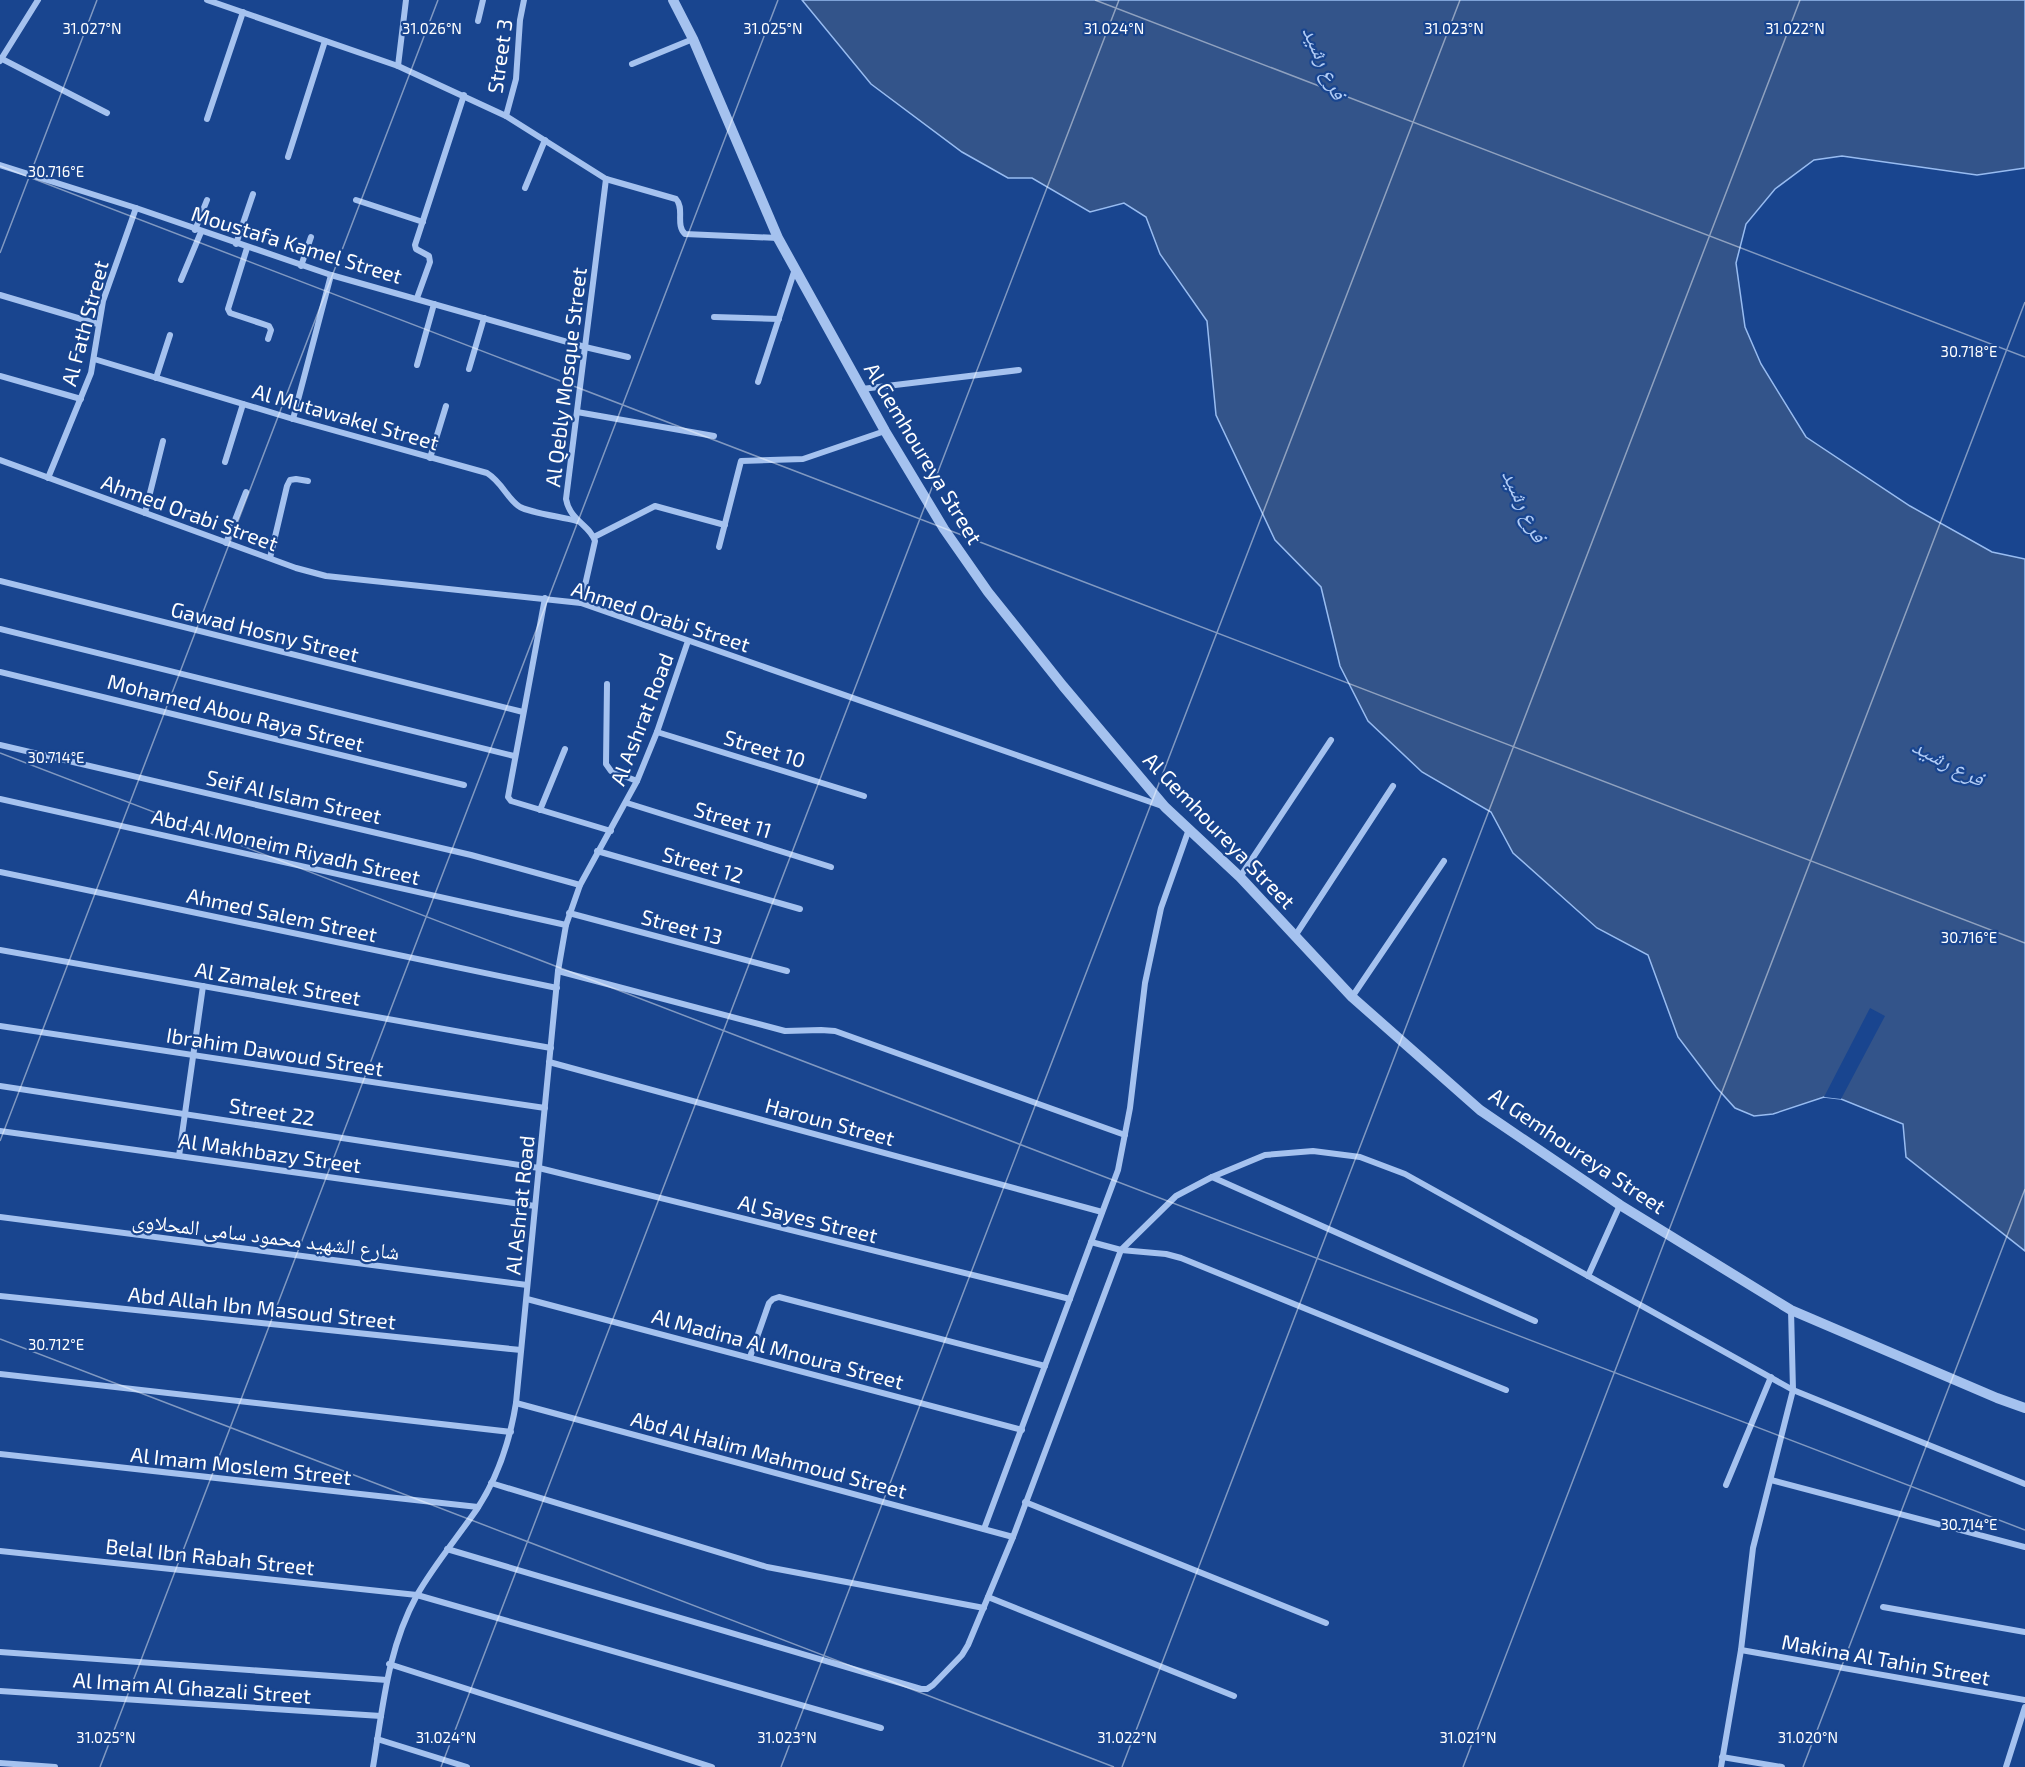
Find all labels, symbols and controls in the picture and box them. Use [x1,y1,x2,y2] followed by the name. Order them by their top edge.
[481,17,517,95] street label: Street 3
[63,19,121,37] text: 31.027°N
[402,19,462,37] text: 31.026°N
[743,19,803,37] text: 31.025°N
[1084,19,1144,37] text: 31.024°N
[1424,19,1484,37] text: 31.023°N
[1765,19,1825,37] text: 31.022°N
[1296,21,1354,105] water label: فرع رشيد
[28,162,84,180] text: 30.716°E
[189,200,405,288] street label: Moustafa Kamel Street
[55,257,113,389] street label: Al Fath Street
[539,266,592,488] street label: Al Qebly Mosque Street
[1941,342,1997,360] text: 30.718°E
[860,358,988,548] street label: Al Gemhoureya Street
[250,377,442,455] street label: Al Mutawakel Street
[1495,464,1555,548] water label: فرع رشيد
[98,468,282,556] street label: Ahmed Orabi Street
[569,575,753,657] street label: Ahmed Orabi Street
[168,596,362,666] street label: Gawad Hosny Street
[604,649,678,789] street label: Al Ashrat Road
[105,668,367,756] street label: Mohamed Abou Raya Street
[721,724,809,772] street label: Street 10
[1907,731,1991,794] water label: فرع رشيد
[1139,747,1301,913] street label: Al Gemhoureya Street
[27,748,85,766] text: 30.714°E
[204,764,384,828] street label: Seif Al Islam Street
[691,795,775,843] street label: Street 11
[149,803,423,889] street label: Abd Al Moneim Riyadh Street
[660,841,746,887] street label: Street 12
[185,882,379,946] street label: Ahmed Salem Street
[639,903,725,949] street label: Street 13
[1941,928,1997,946] text: 30.716°E
[193,956,363,1010] street label: Al Zamalek Street
[165,1021,385,1081] street label: Ibrahim Dawoud Street
[1485,1082,1671,1218] street label: Al Gemhoureya Street
[227,1092,317,1130] street label: Street 22
[763,1092,897,1150] street label: Haroun Street
[177,1127,363,1177] street label: Al Makhbazy Street
[499,1134,539,1276] street label: Al Ashrat Road
[736,1189,880,1247] street label: Al Sayes Street
[131,1206,401,1266] street label: شارع الشهيد محمود سامى المحلاوى
[127,1281,397,1333] street label: Abd Allah Ibn Masoud Street
[649,1302,907,1394] street label: Al Madina Al Mnoura Street
[28,1335,84,1353] text: 30.712°E
[628,1405,910,1503] street label: Abd Al Halim Mahmoud Street
[129,1441,353,1489] street label: Al Imam Moslem Street
[1940,1515,1998,1533] text: 30.714°E
[104,1533,316,1579] street label: Belal Ibn Rabah Street
[1780,1628,1992,1690] street label: Makina Al Tahin Street
[72,1666,312,1708] street label: Al Imam Al Ghazali Street
[76,1728,136,1746] text: 31.025°N
[416,1728,476,1746] text: 31.024°N
[757,1728,817,1746] text: 31.023°N
[1097,1728,1157,1746] text: 31.022°N
[1439,1728,1497,1746] text: 31.021°N
[1778,1728,1838,1746] text: 31.020°N

